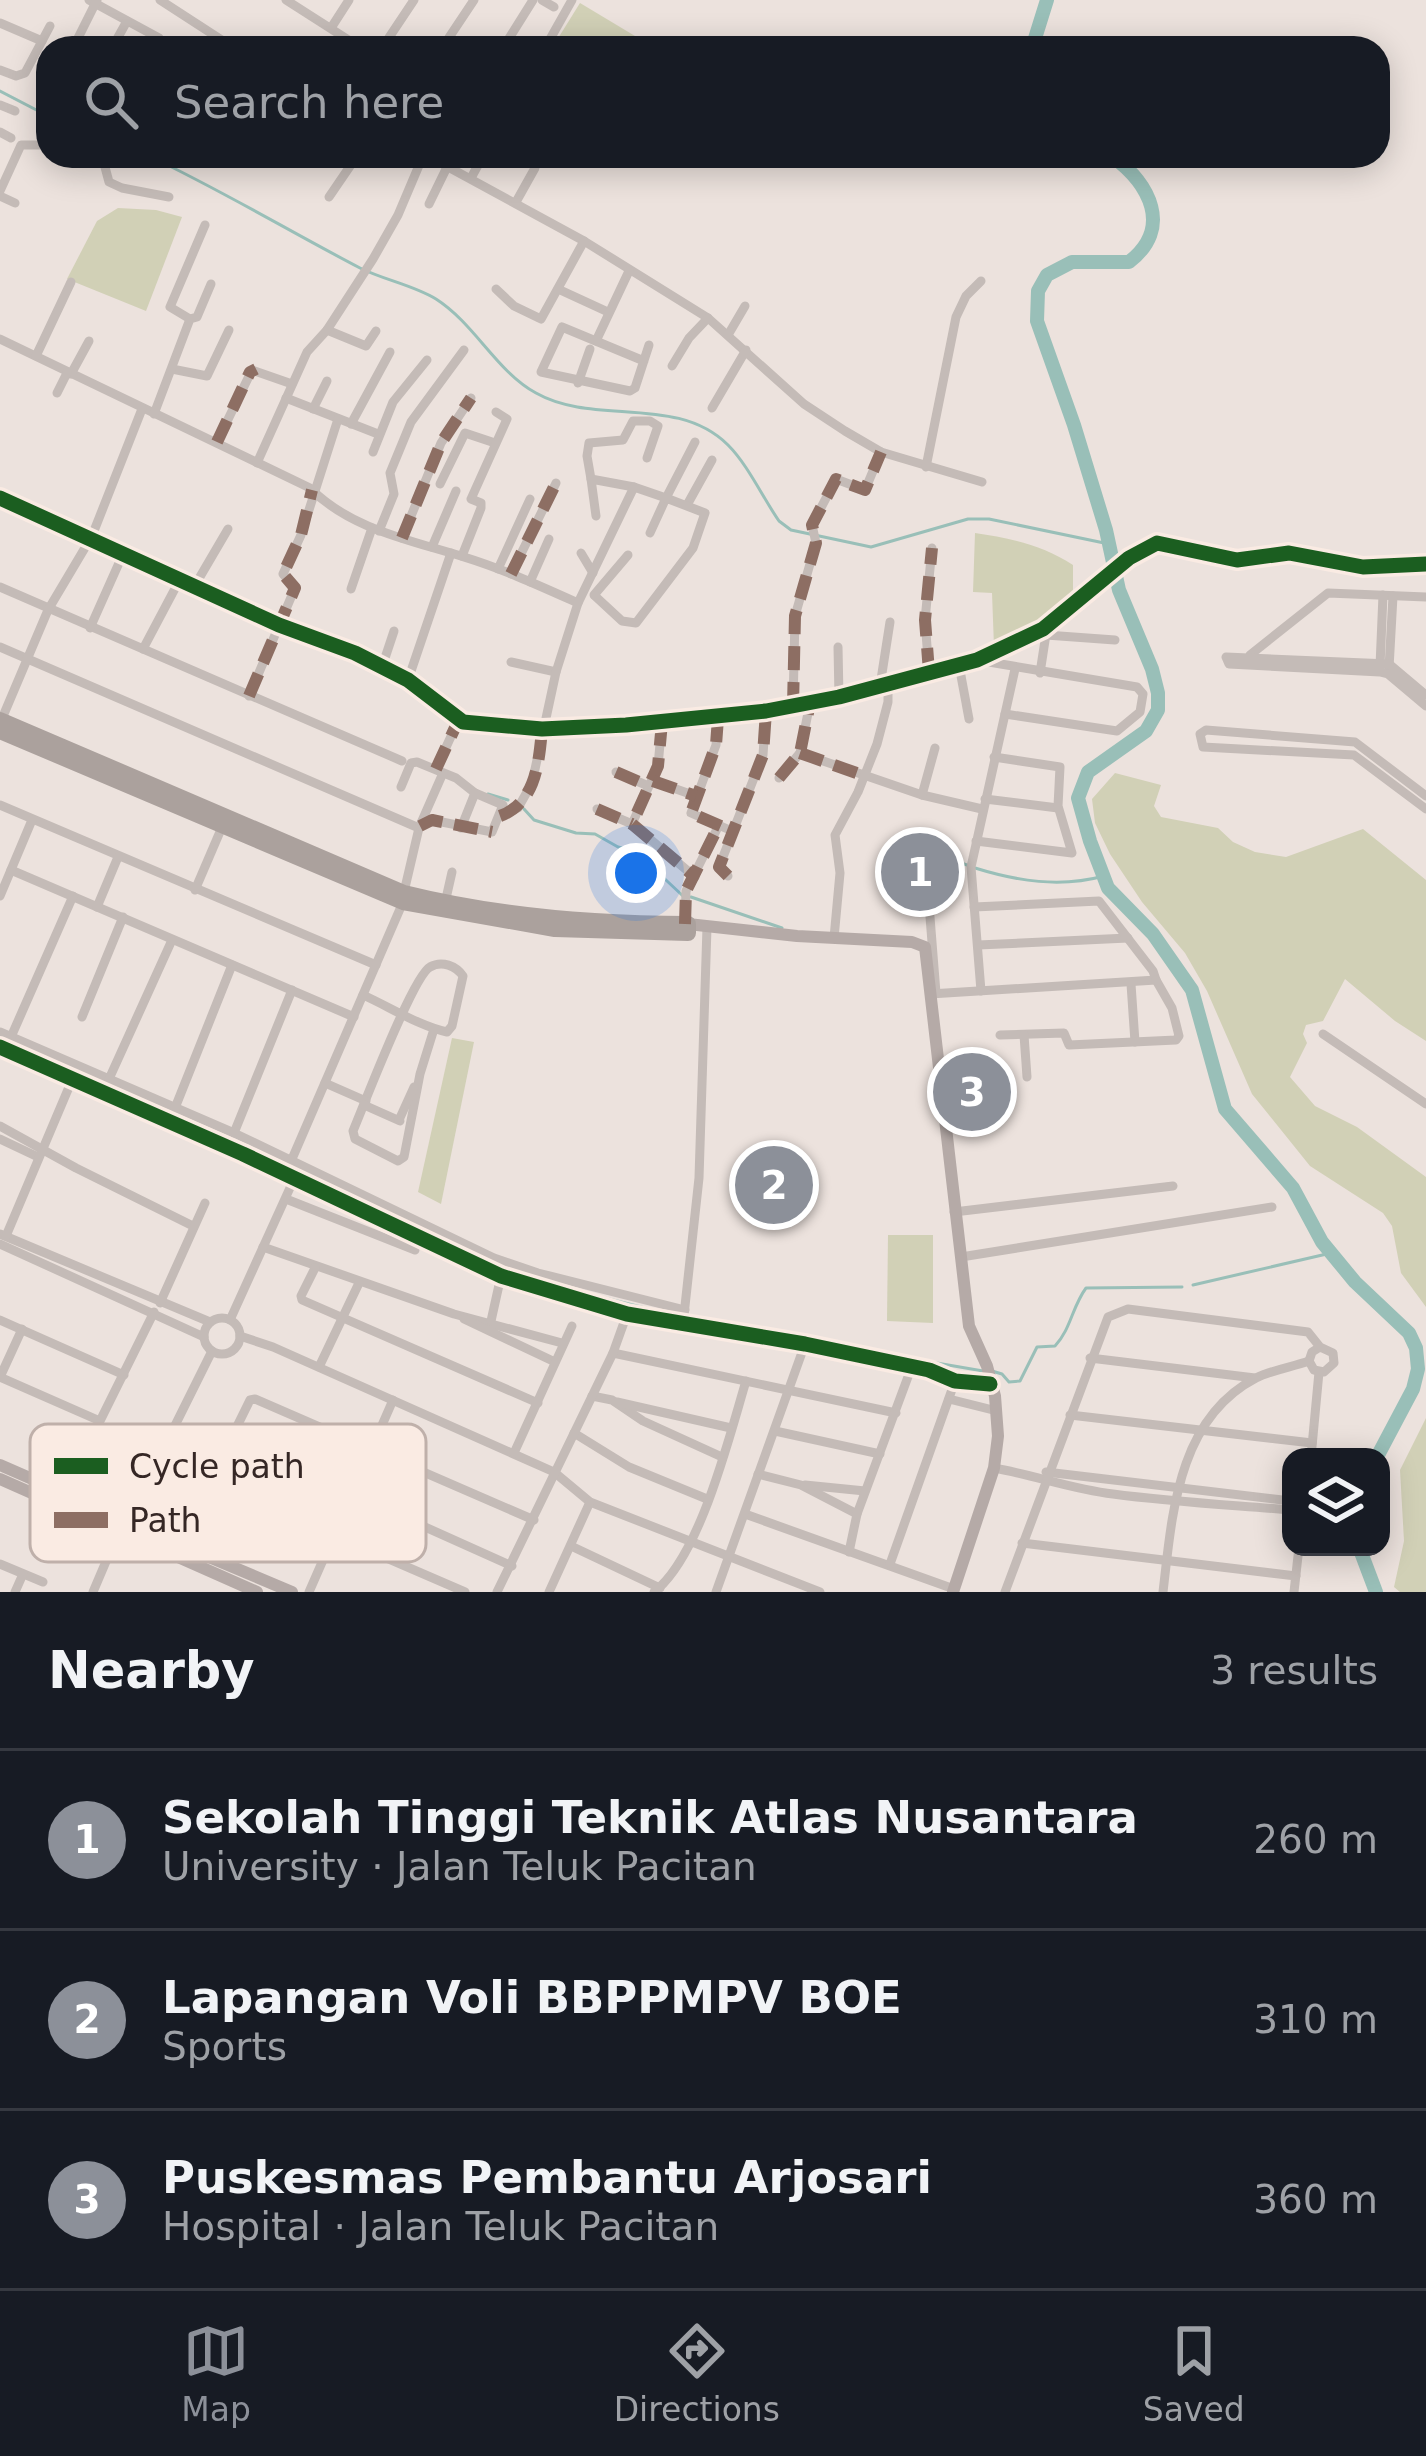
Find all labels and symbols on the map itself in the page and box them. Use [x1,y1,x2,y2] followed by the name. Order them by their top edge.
[881,827,959,917] pin: 1
[606,843,666,903] your location
[933,1047,1011,1137] pin: 3
[735,1140,813,1230] pin: 2
[30,1424,426,1562] legend
[129,1447,305,1486] text: Cycle path
[129,1501,202,1540] text: Path

